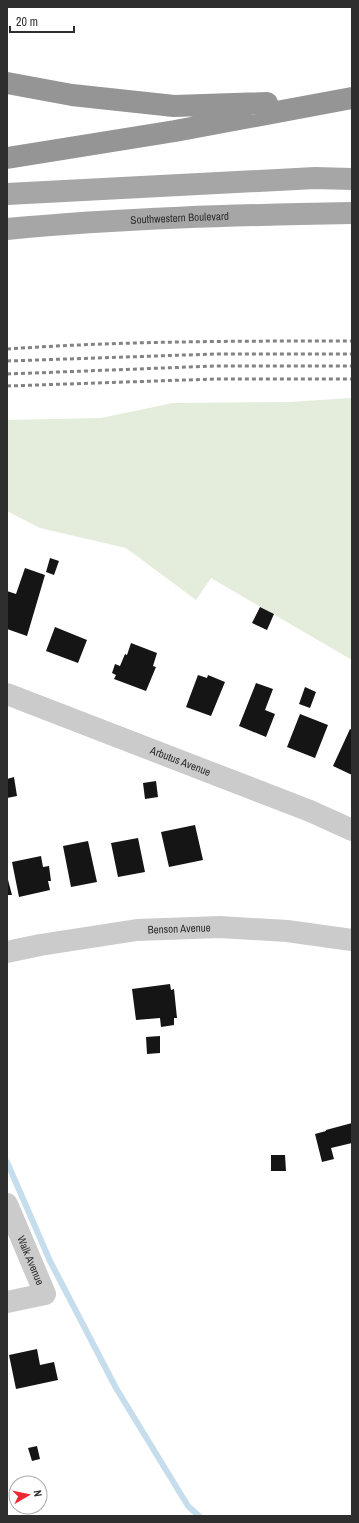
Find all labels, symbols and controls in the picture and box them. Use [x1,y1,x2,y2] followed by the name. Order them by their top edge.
[10,8,74,34] scale bar
[16,14,38,30] text: 20 m
[130,209,229,227] street label: Southwestern Boulevard
[147,743,213,779] street label: Arbutus Avenue
[147,920,211,937] street label: Benson Avenue
[14,1233,47,1287] street label: Walk Avenue
[8,1475,48,1515] north arrow
[30,1489,45,1498] text: N

